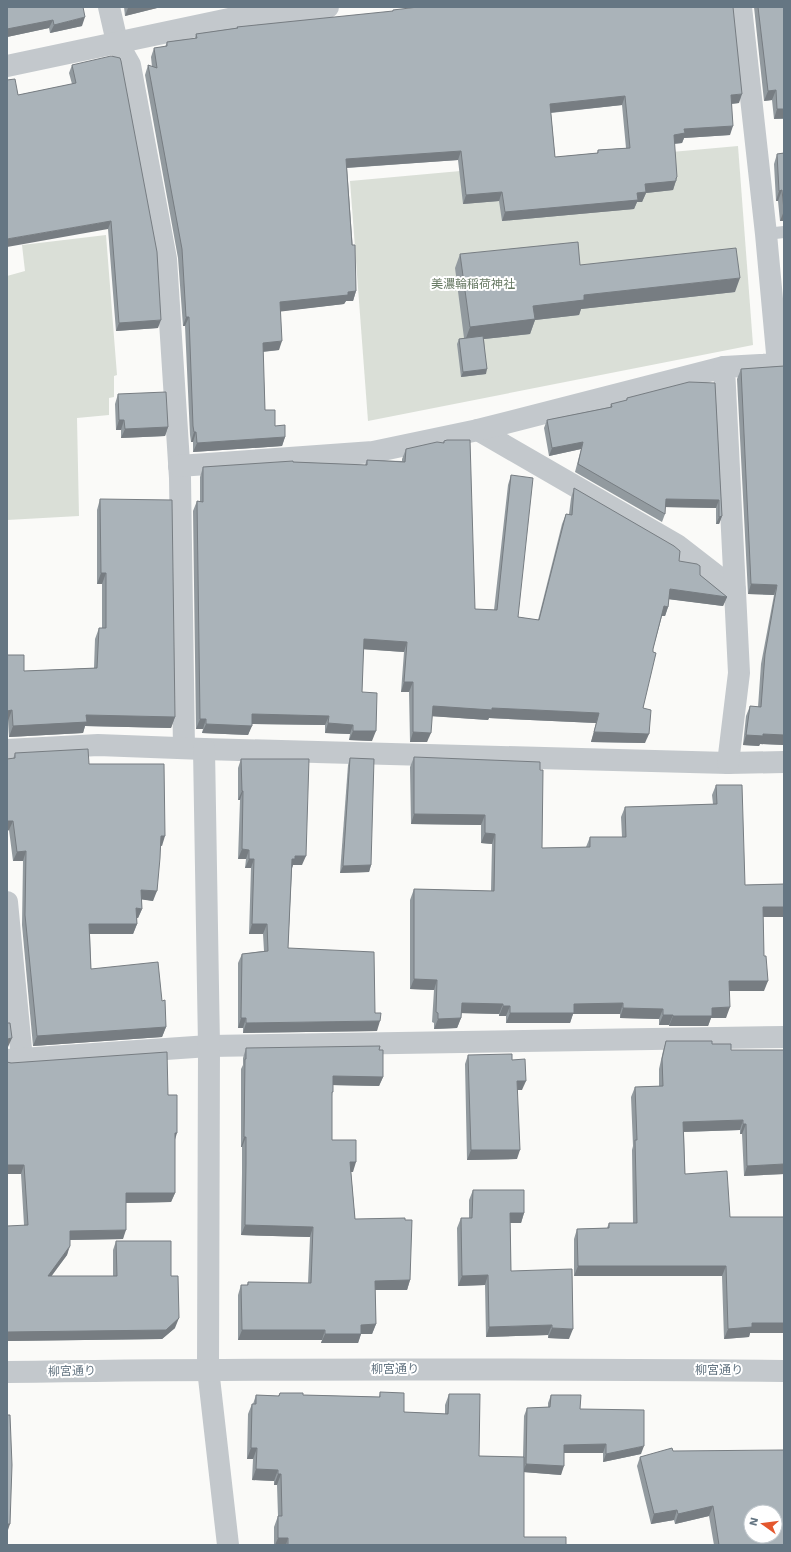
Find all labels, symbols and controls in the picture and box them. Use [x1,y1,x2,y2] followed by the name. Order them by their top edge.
[431,277,515,291] park label: 美濃輪稲荷神社
[371,1362,419,1376] street label: 柳宮通り
[695,1363,743,1377] street label: 柳宮通り
[48,1364,96,1378] street label: 柳宮通り
[743,1504,783,1544] north arrow
[746,1516,761,1527] text: N

